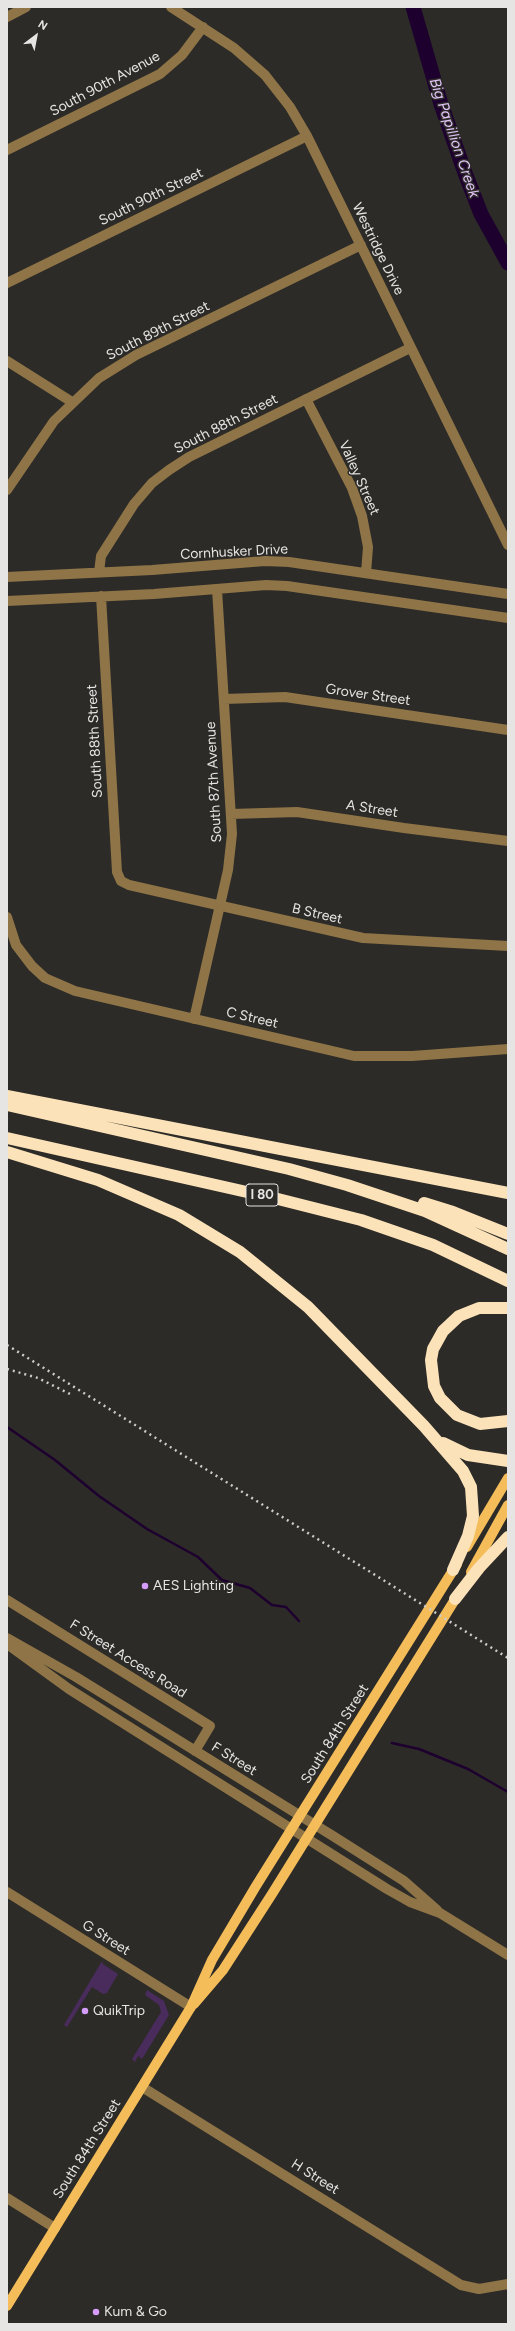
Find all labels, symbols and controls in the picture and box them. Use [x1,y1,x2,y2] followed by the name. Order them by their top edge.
[16,16,56,56] north arrow
[36,18,50,33] text: N
[47,48,163,120] street label: South 90th Avenue
[425,76,483,200] water label: Big Papillion Creek
[96,165,206,229] street label: South 90th Street
[348,200,408,298] street label: Westridge Drive
[104,298,212,364] street label: South 89th Street
[171,391,281,457] street label: South 88th Street
[335,438,383,518] street label: Valley Street
[180,541,288,563] street label: Cornhusker Drive
[325,681,411,709] street label: Grover Street
[84,684,106,798] street label: South 88th Street
[202,721,226,843] street label: South 87th Avenue
[345,797,399,821] street label: A Street
[290,900,344,928] street label: B Street
[224,1004,280,1032] street label: C Street
[246,1184,278,1206] road number: I 80
[153,1578,234,1594] place label: AES Lighting
[140,1581,150,1591] marker: AES Lighting
[66,1616,190,1702] street label: F Street Access Road
[298,1681,372,1787] street label: South 84th Street
[208,1739,260,1779] street label: F Street
[79,1917,133,1959] street label: G Street
[93,2003,145,2019] place label: QuikTrip
[80,2006,90,2016] marker: QuikTrip
[50,2096,124,2202] street label: South 84th Street
[288,2156,342,2198] street label: H Street
[104,2304,167,2320] place label: Kum & Go
[91,2307,101,2317] marker: Kum & Go

